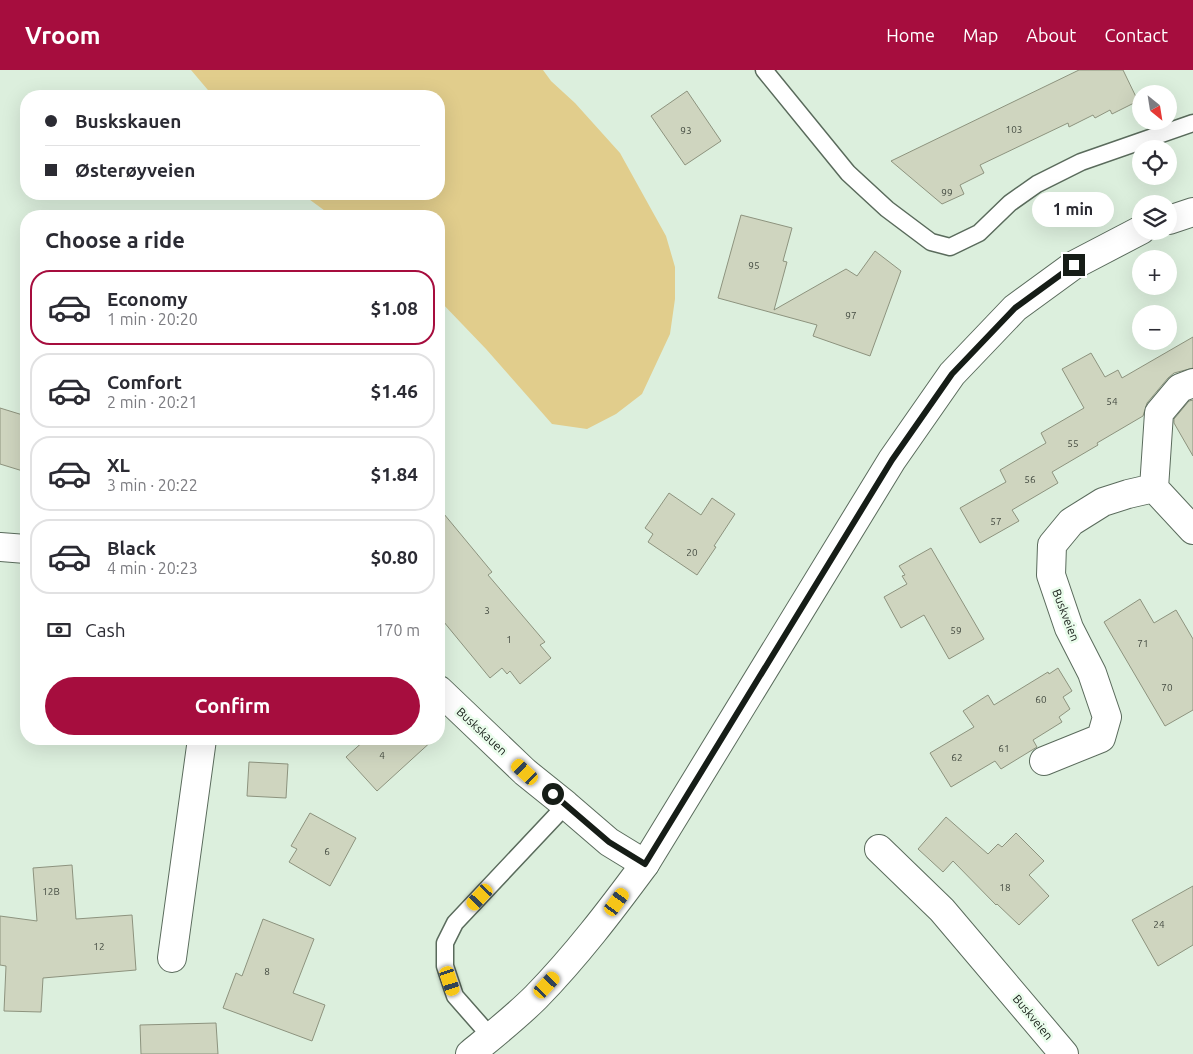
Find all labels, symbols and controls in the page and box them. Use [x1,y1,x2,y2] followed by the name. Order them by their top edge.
[25,22,101,49] text: Vroom
[886,25,935,45] text: Home
[963,25,998,45] text: Map
[1026,25,1076,45] text: About
[1104,25,1168,45] text: Contact
[1132,85,1178,130] north arrow
[1132,85,1177,350] map controls
[75,110,181,132] text: Buskskauen
[1006,124,1022,135] house number: 103
[680,125,692,136] house number: 93
[1132,140,1177,185] button: locate
[75,159,195,181] text: Østerøyveien
[941,187,953,198] house number: 99
[1033,192,1115,228] callout: 1 min
[1132,195,1177,240] button: layers
[1053,200,1093,218] text: 1 min
[45,227,185,252] text: Choose a ride
[1132,250,1177,295] button: +
[1063,254,1085,276] route end
[748,260,760,271] house number: 95
[47,285,92,330] icon: car
[107,288,188,310] text: Economy
[370,297,418,319] text: $1.08
[1132,305,1177,350] button: −
[107,310,198,328] text: 1 min · 20:20
[845,310,857,321] house number: 97
[47,368,92,413] icon: car
[107,371,182,393] text: Comfort
[370,380,418,402] text: $1.46
[107,393,198,411] text: 2 min · 20:21
[1106,396,1118,407] house number: 54
[1067,438,1079,449] house number: 55
[47,451,92,496] icon: car
[107,454,130,476] text: XL
[370,463,418,485] text: $1.84
[1024,474,1036,485] house number: 56
[107,476,198,494] text: 3 min · 20:22
[990,516,1002,527] house number: 57
[47,534,92,579] icon: car
[107,537,156,559] text: Black
[370,546,418,568] text: $0.80
[686,547,698,558] house number: 20
[107,559,198,577] text: 4 min · 20:23
[1050,587,1082,643] street label: Buskveien
[484,605,490,616] house number: 3
[45,616,73,644] icon: cash
[85,619,126,641] text: Cash
[375,621,420,639] text: 170 m
[950,625,962,636] house number: 59
[506,634,512,645] house number: 1
[1137,638,1149,649] house number: 71
[45,677,420,735] button: Confirm
[1161,682,1173,693] house number: 70
[1035,694,1047,705] house number: 60
[454,705,510,757] street label: Buskskauen
[998,743,1010,754] house number: 61
[379,750,385,761] house number: 4
[951,752,963,763] house number: 62
[508,756,541,788] car
[542,783,564,805] route start
[324,846,330,857] house number: 6
[464,881,495,913] car
[999,882,1011,893] house number: 18
[602,885,631,919] car
[42,886,60,897] house number: 12B
[1153,919,1165,930] house number: 24
[93,941,105,952] house number: 12
[438,964,461,998] car
[264,966,270,977] house number: 8
[531,969,562,1001] car
[1010,992,1056,1042] street label: Buskveien

